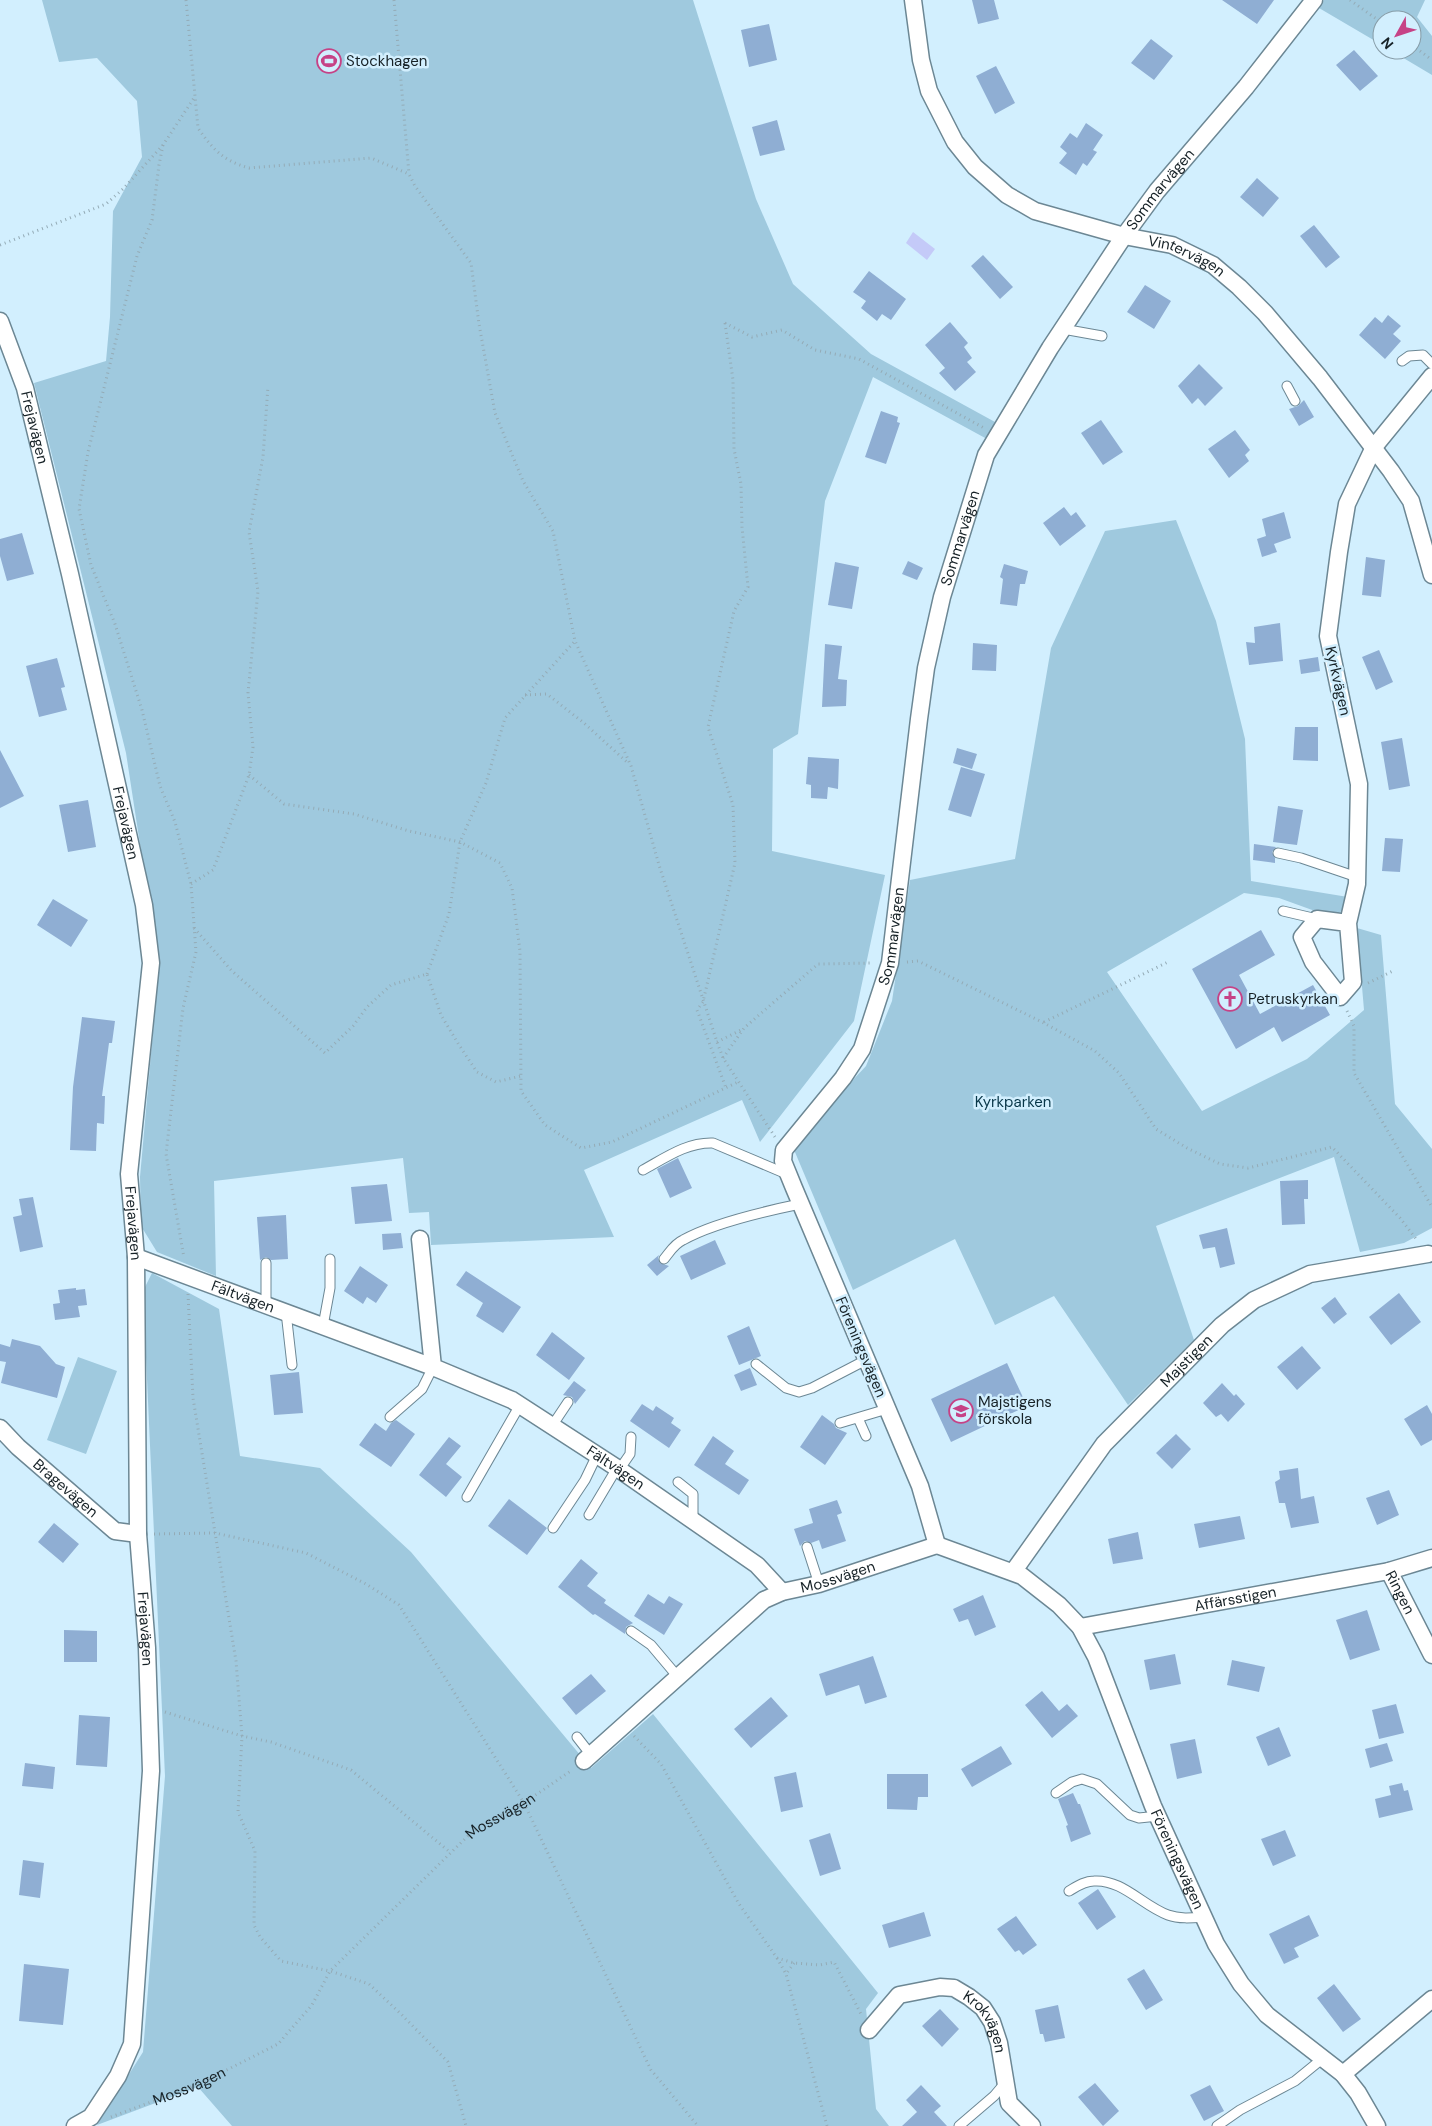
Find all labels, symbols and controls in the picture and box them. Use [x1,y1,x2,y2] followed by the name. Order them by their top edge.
[1372,10,1422,60] north arrow
[1377,34,1397,53] text: N
[316,48,342,74] sports icon: Stockhagen
[346,51,427,71] place label: Stockhagen
[1122,144,1199,234] street label: Sommarvägen
[1146,231,1229,281] street label: Vintervägen
[16,389,53,466] street label: Frejavägen
[936,488,984,588] street label: Sommarvägen
[1320,644,1356,718] street label: Kyrkvägen
[108,785,144,861] street label: Frejavägen
[873,886,909,988] street label: Sommarvägen
[1217,986,1243,1012] church icon: Petruskyrkan
[1248,989,1338,1009] place label: Petruskyrkan
[975,1092,1051,1112] park label: Kyrkparken
[120,1185,146,1261] street label: Frejavägen
[209,1276,277,1317] street label: Fältvägen
[831,1294,891,1400] street label: Föreningsvägen
[1156,1330,1217,1392] street label: Majstigen
[978,1392,1052,1429] place label: Majstigens förskola
[948,1398,974,1424] school or university icon: Majstigens förskola
[583,1441,649,1494] street label: Fältvägen
[29,1454,102,1522] street label: Bragevägen
[799,1556,878,1598] street label: Mossvägen
[1381,1567,1419,1618] street label: Ringen
[1193,1582,1278,1616] street label: Affärsstigen
[133,1591,158,1666] street label: Frejavägen
[461,1788,539,1843] street label: Mossvägen
[1146,1806,1209,1912] street label: Föreningsvägen
[959,1986,1010,2054] street label: Krokvägen
[150,2062,229,2110] street label: Mossvägen

